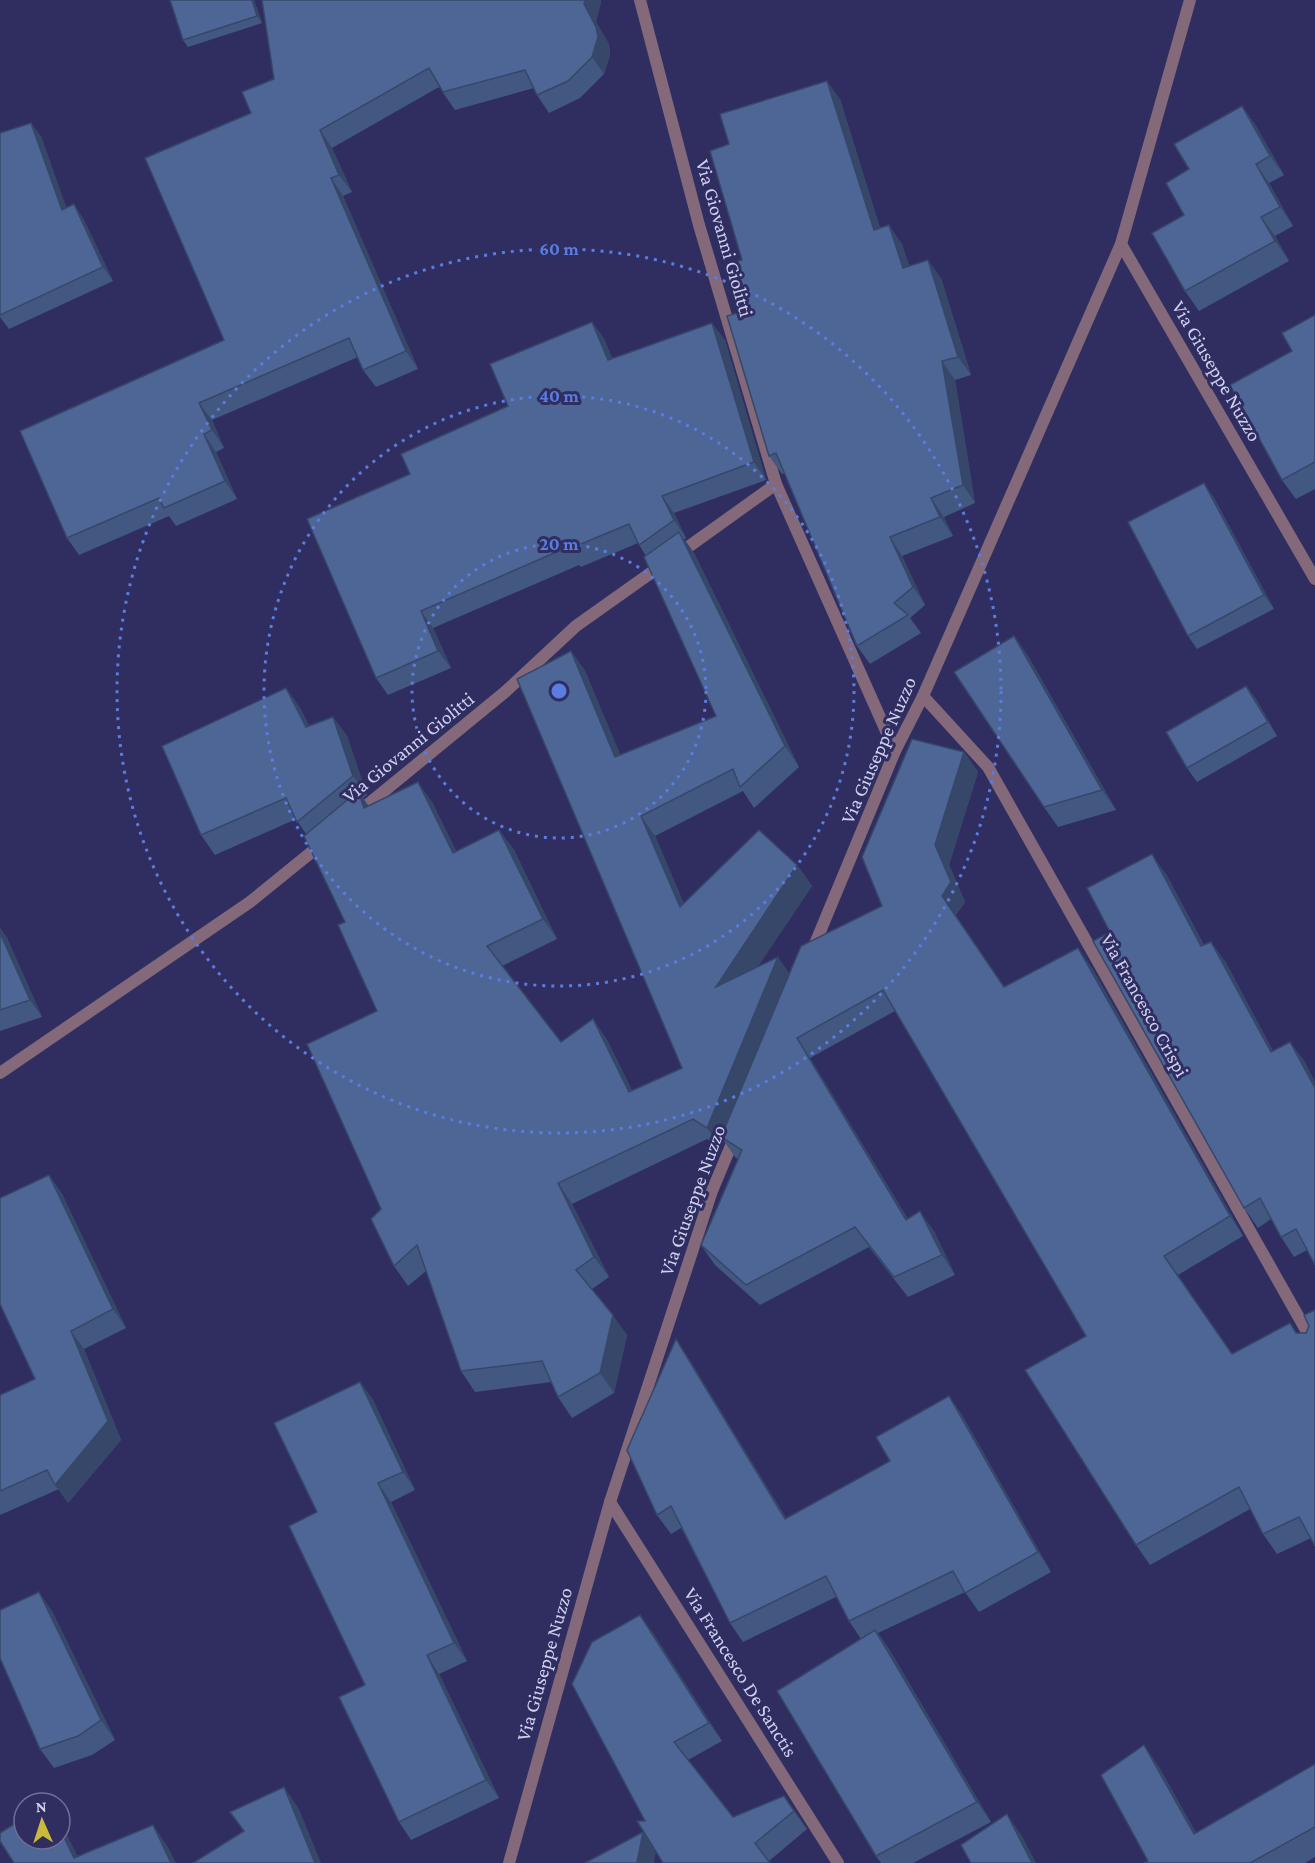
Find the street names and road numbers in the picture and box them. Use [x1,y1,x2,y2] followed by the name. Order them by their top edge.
[692,157,758,319] street label: Via Giovanni Giolitti
[1167,297,1266,446] street label: Via Giuseppe Nuzzo
[836,673,921,827] street label: Via Giuseppe Nuzzo
[338,687,478,807] street label: Via Giovanni Giolitti
[1096,930,1193,1081] street label: Via Francesco Crispi
[655,1122,730,1279] street label: Via Giuseppe Nuzzo
[680,1583,802,1761] street label: Via Francesco De Sanctis
[512,1585,577,1744] street label: Via Giuseppe Nuzzo

